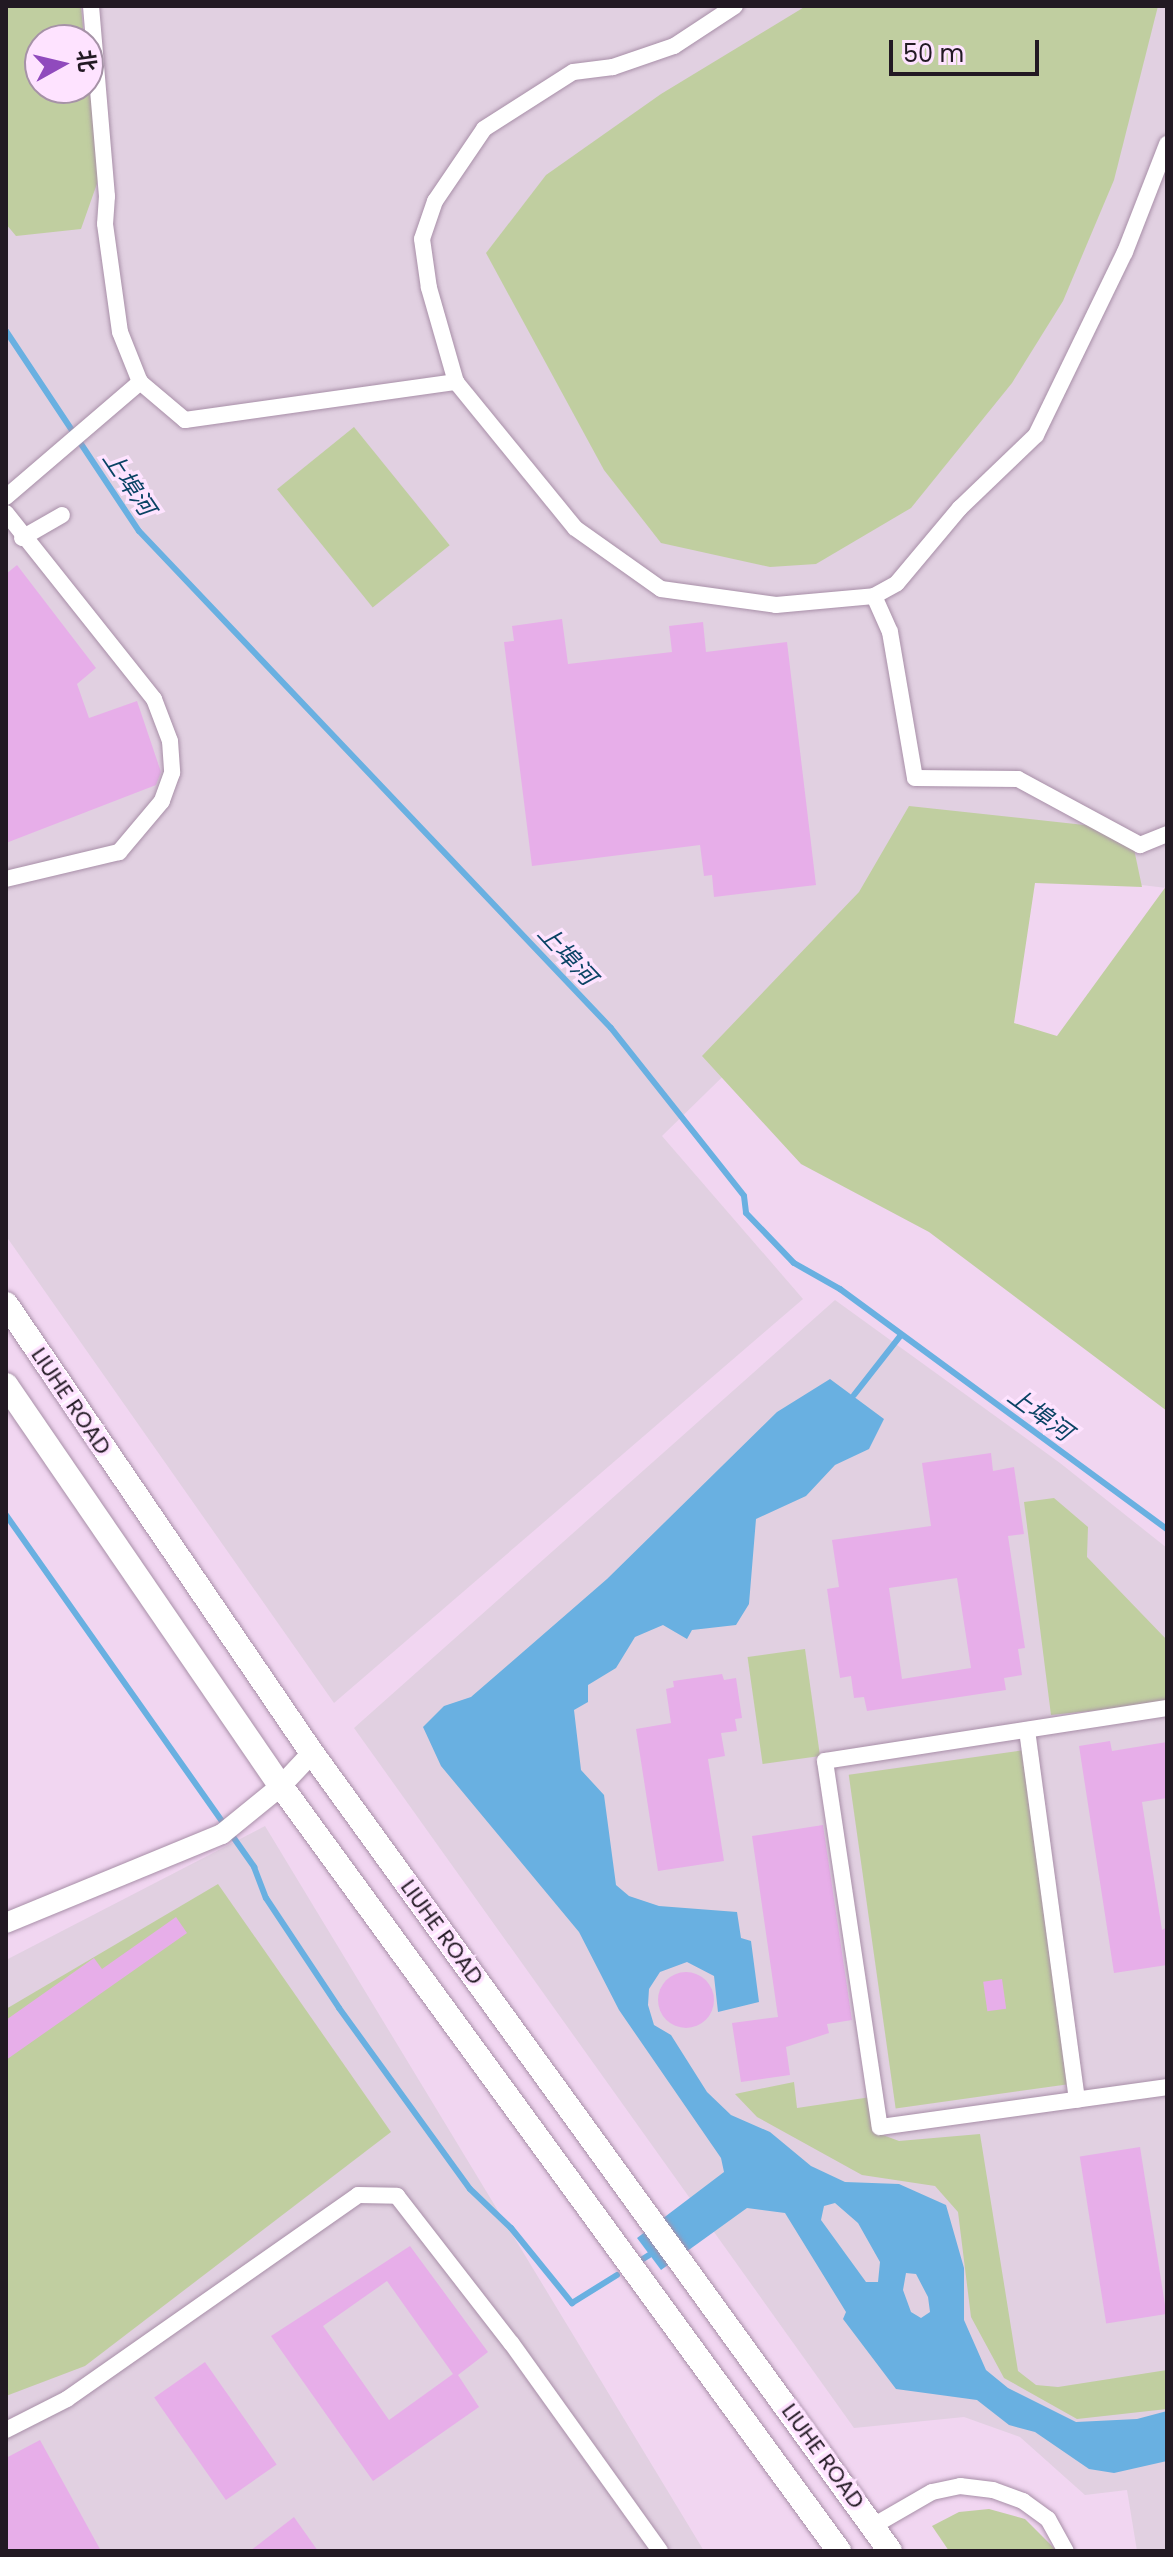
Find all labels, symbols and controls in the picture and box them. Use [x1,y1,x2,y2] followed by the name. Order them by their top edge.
[24,24,104,104] north arrow
[893,24,1043,74] scale bar
[903,37,964,70] text: 50 m
[69,48,103,74] text: 北
[97,445,161,521] water label: 上埠河
[532,919,602,991] water label: 上埠河
[26,1343,116,1459] street label: LIUHE ROAD
[1002,1381,1078,1447] water label: 上埠河
[395,1874,489,1990] street label: LIUHE ROAD
[776,2398,870,2514] street label: LIUHE ROAD

